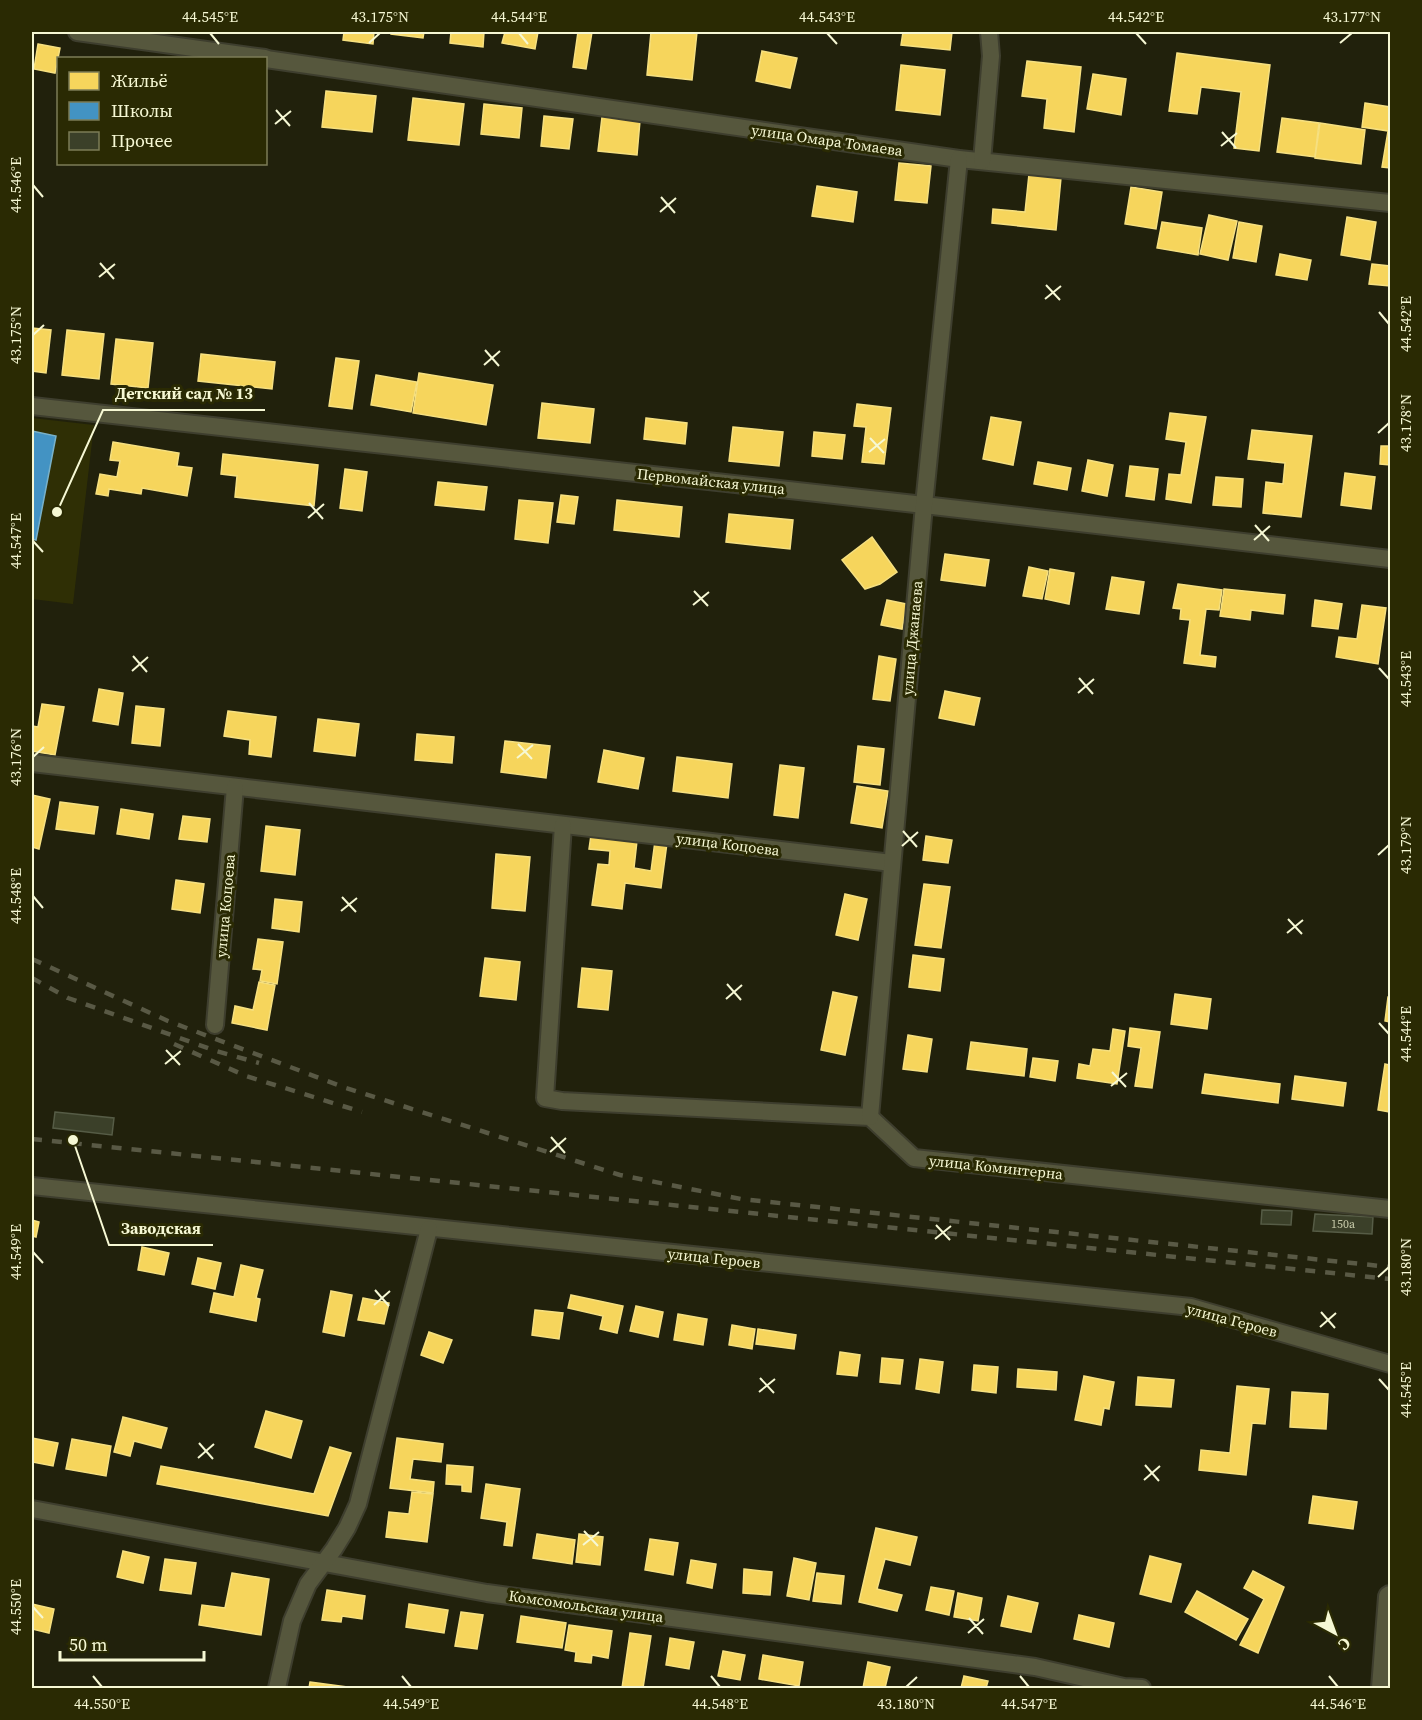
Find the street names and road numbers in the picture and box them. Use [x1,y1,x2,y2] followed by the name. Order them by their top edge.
[750,119,904,161] street label: улица Омара Томаева
[636,463,786,499] street label: Первомайская улица
[897,579,928,696] street label: улица Джанаева
[675,827,781,861] street label: улица Коцоева
[210,853,240,959] street label: улица Коцоева
[928,1150,1064,1185] street label: улица Коминтерна
[667,1243,762,1273] street label: улица Героев
[1184,1298,1280,1342] street label: улица Героев
[507,1585,665,1627] street label: Комсомольская улица

